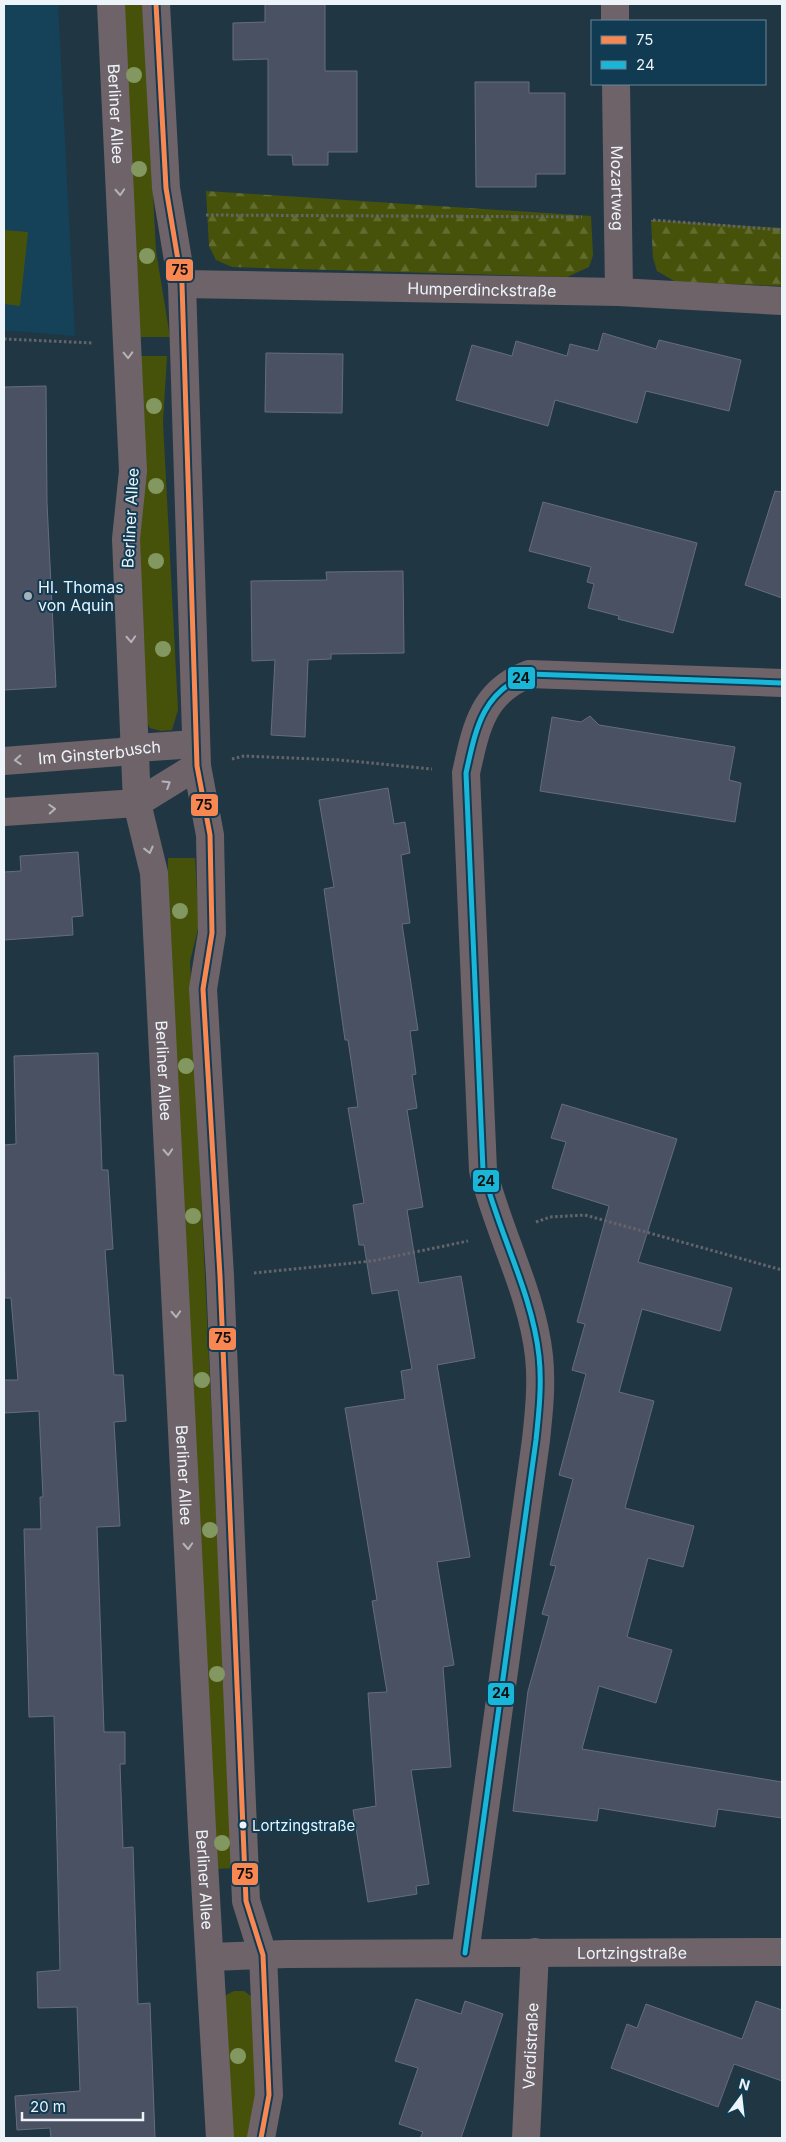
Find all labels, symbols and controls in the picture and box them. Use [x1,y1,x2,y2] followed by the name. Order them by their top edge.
[591,20,766,85] legend
[636,30,653,49] text: 75
[636,55,655,74] text: 24
[104,63,129,165] street label: Berliner Allee
[607,145,628,231] street label: Mozartweg
[115,189,126,197] one-way arrow
[165,258,194,282] line badge: 75
[172,261,189,278] text: 75
[407,278,557,301] street label: Humperdinckstraße
[123,351,133,359] one-way arrow
[117,467,143,569] street label: Berliner Allee
[38,577,124,615] place label: Hl. Thomas von Aquin
[22,590,34,602] marker: Hl. Thomas von Aquin
[125,635,136,643] one-way arrow
[507,666,536,690] line badge: 24
[512,669,530,686] text: 24
[37,736,162,768] street label: Im Ginsterbusch
[14,754,22,765] one-way arrow
[161,781,170,791] one-way arrow
[190,793,219,817] line badge: 75
[196,796,213,813] text: 75
[49,804,57,815] one-way arrow
[143,846,153,854] one-way arrow
[151,1020,176,1121] street label: Berliner Allee
[163,1148,174,1156] one-way arrow
[472,1169,500,1193] line badge: 24
[477,1172,495,1189] text: 24
[171,1310,182,1318] one-way arrow
[208,1327,237,1351] line badge: 75
[215,1329,232,1346] text: 75
[172,1424,197,1526] street label: Berliner Allee
[183,1542,193,1550] one-way arrow
[487,1682,515,1706] line badge: 24
[492,1684,510,1701] text: 24
[252,1816,355,1835] place label: Lortzingstraße
[238,1820,248,1830] marker: Lortzingstraße
[192,1829,218,1930] street label: Berliner Allee
[231,1862,259,1886] line badge: 75
[237,1865,254,1882] text: 75
[577,1942,687,1963] street label: Lortzingstraße
[518,2002,543,2090] street label: Verdistraße
[716,2072,766,2122] north arrow
[737,2074,752,2094] text: N
[22,2090,144,2122] scale bar
[30,2097,66,2116] text: 20 m

